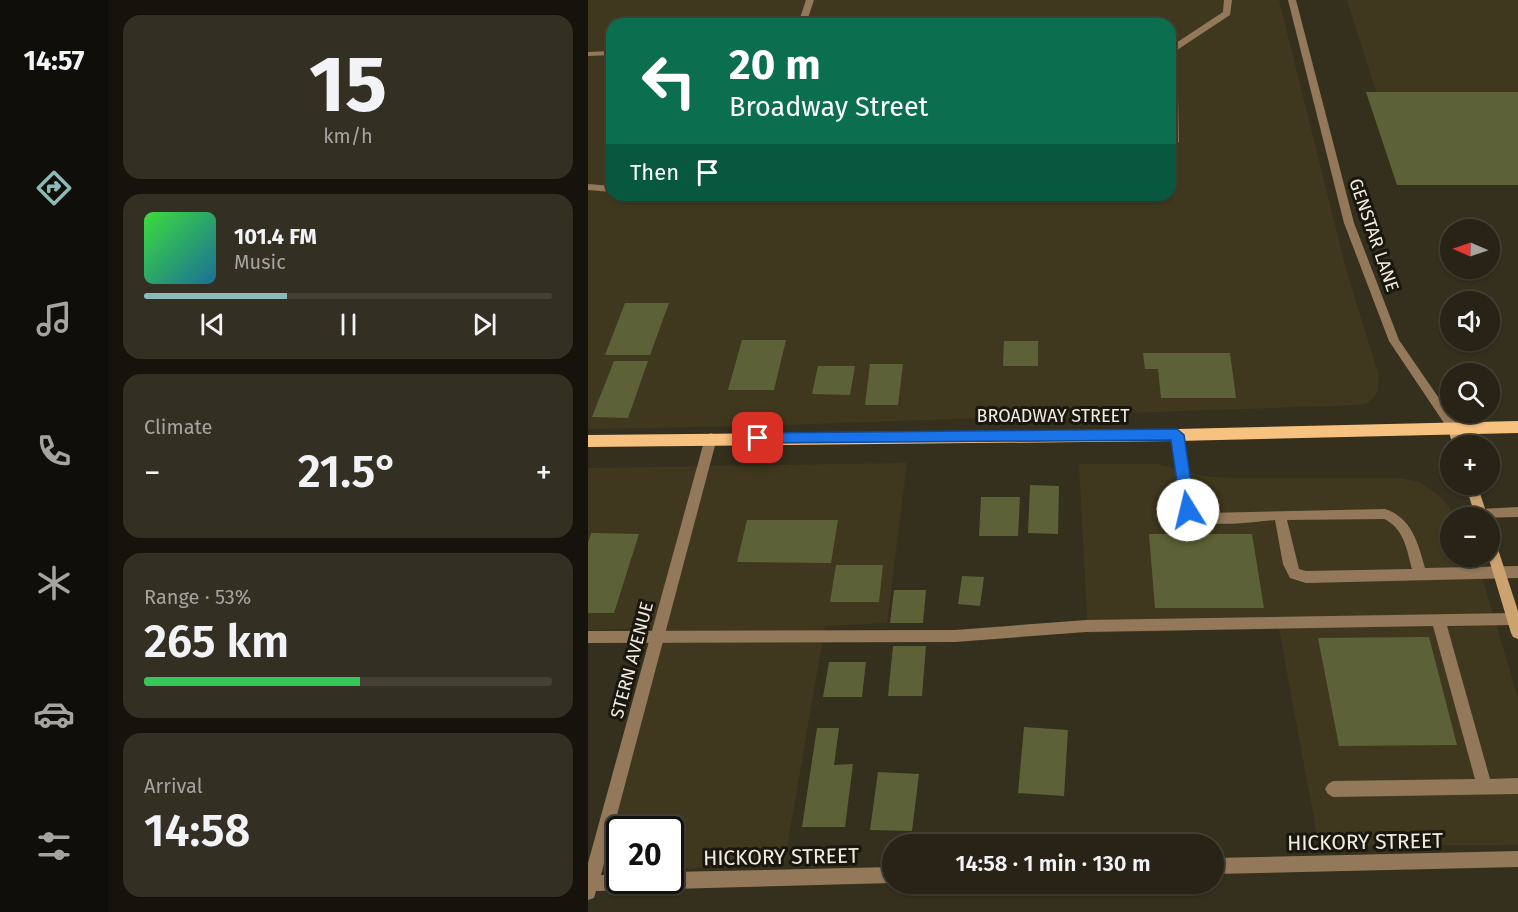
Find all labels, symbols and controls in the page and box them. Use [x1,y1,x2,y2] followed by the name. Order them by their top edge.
[309,38,387,132] text: 15
[729,40,821,90] text: 20 m
[630,42,708,120] icon: left
[24,45,84,77] text: 14:57
[729,91,928,123] text: Broadway Street
[323,124,373,148] text: km/h
[691,156,724,189] icon: arrive
[630,159,679,186] text: Then
[33,167,75,209] icon: directions
[1344,176,1404,294] street label: GENSTAR LANE
[1440,219,1500,279] north arrow
[1440,219,1500,567] map controls
[234,223,317,250] text: 101.4 FM
[234,250,286,274] text: Music
[1440,291,1500,351] button: sound
[33,298,75,340] icon: music
[196,308,229,341] icon: previous
[332,308,365,341] icon: pause
[468,308,501,341] icon: next
[1440,363,1500,423] button: search
[977,405,1130,427] street label: BROADWAY STREET
[732,412,783,463] pin
[144,415,212,439] text: Climate
[741,421,774,454] icon: arrive
[33,430,75,472] icon: phone
[1440,435,1500,495] button: +
[298,445,398,499] text: 21.5°
[144,453,161,493] text: −
[536,453,552,493] text: +
[1156,478,1220,542] position arrow
[1440,507,1500,567] button: −
[33,562,75,604] icon: climate
[144,585,251,609] text: Range · 53%
[606,599,658,721] street label: STERN AVENUE
[144,615,289,669] text: 265 km
[33,693,75,735] icon: car
[144,774,203,798] text: Arrival
[144,804,250,858] text: 14:58
[606,816,684,894] speed limit sign: 20
[33,825,75,867] icon: filters
[1287,828,1443,856] street label: HICKORY STREET
[703,843,859,871] street label: HICKORY STREET
[955,850,1151,877] text: 14:58 · 1 min · 130 m

